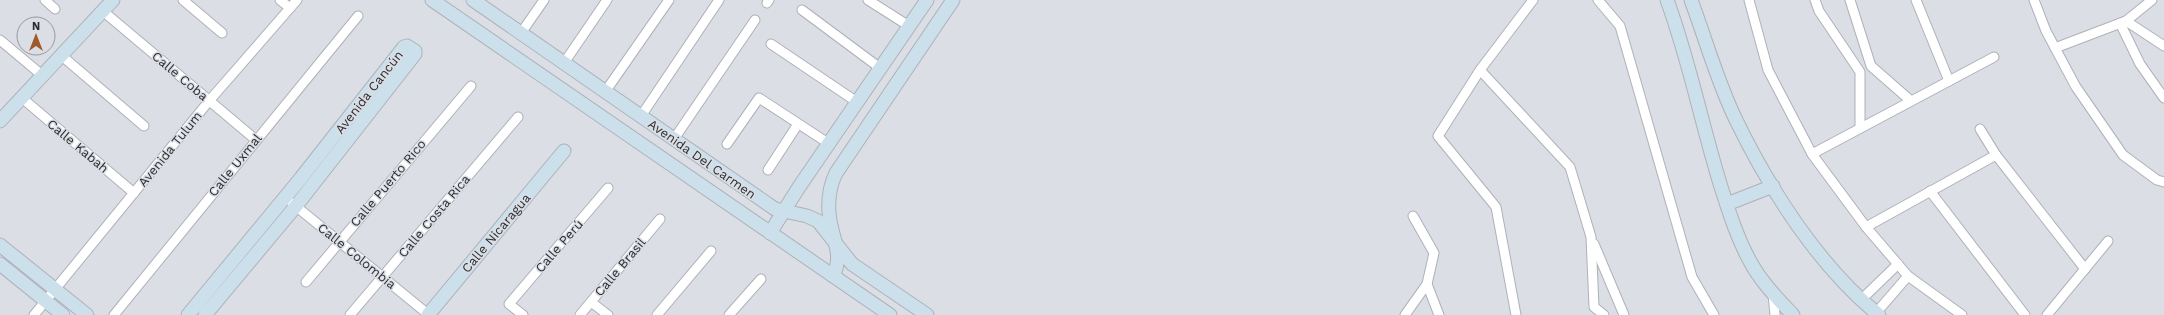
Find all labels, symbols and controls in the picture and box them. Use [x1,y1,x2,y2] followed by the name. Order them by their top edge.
[16,16,56,56] north arrow
[32,20,40,33] text: N
[332,47,406,137] street label: Avenida Cancún
[149,48,212,104] street label: Calle Coba
[135,108,205,190] street label: Avenida Tulum
[44,116,112,176] street label: Calle Kabah
[645,116,759,202] street label: Avenida Del Carmen
[205,131,265,199] street label: Calle Uxmal
[347,136,429,230] street label: Calle Puerto Rico
[395,171,473,260] street label: Calle Costa Rica
[459,190,534,276] street label: Calle Nicaragua
[532,217,586,275] street label: Calle Perú
[315,220,400,292] street label: Calle Colombia
[591,235,649,299] street label: Calle Brasil

